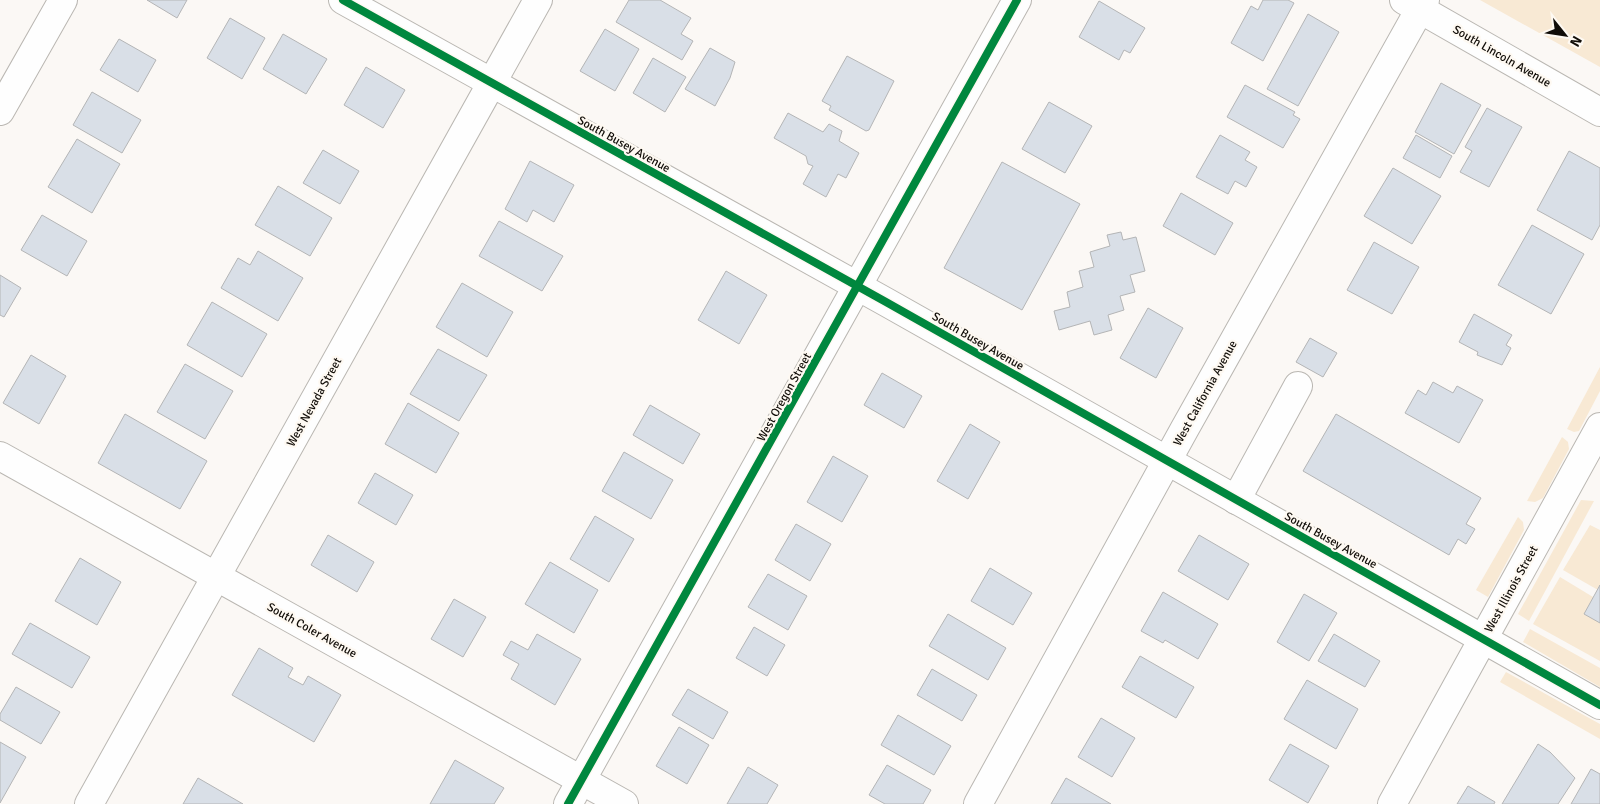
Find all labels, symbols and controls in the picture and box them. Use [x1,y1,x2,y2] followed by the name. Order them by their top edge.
[1540,10,1590,60] north arrow
[1450,22,1553,91] street label: South Lincoln Avenue
[1566,33,1586,50] text: N
[575,113,673,176] street label: South Busey Avenue
[929,309,1026,374] street label: South Busey Avenue
[1170,338,1241,449] street label: West California Avenue
[754,350,815,444] street label: West Oregon Street
[284,355,345,449] street label: West Nevada Street
[1282,509,1380,572] street label: South Busey Avenue
[1481,543,1541,635] street label: West Illinois Street
[264,600,359,661] street label: South Coler Avenue

